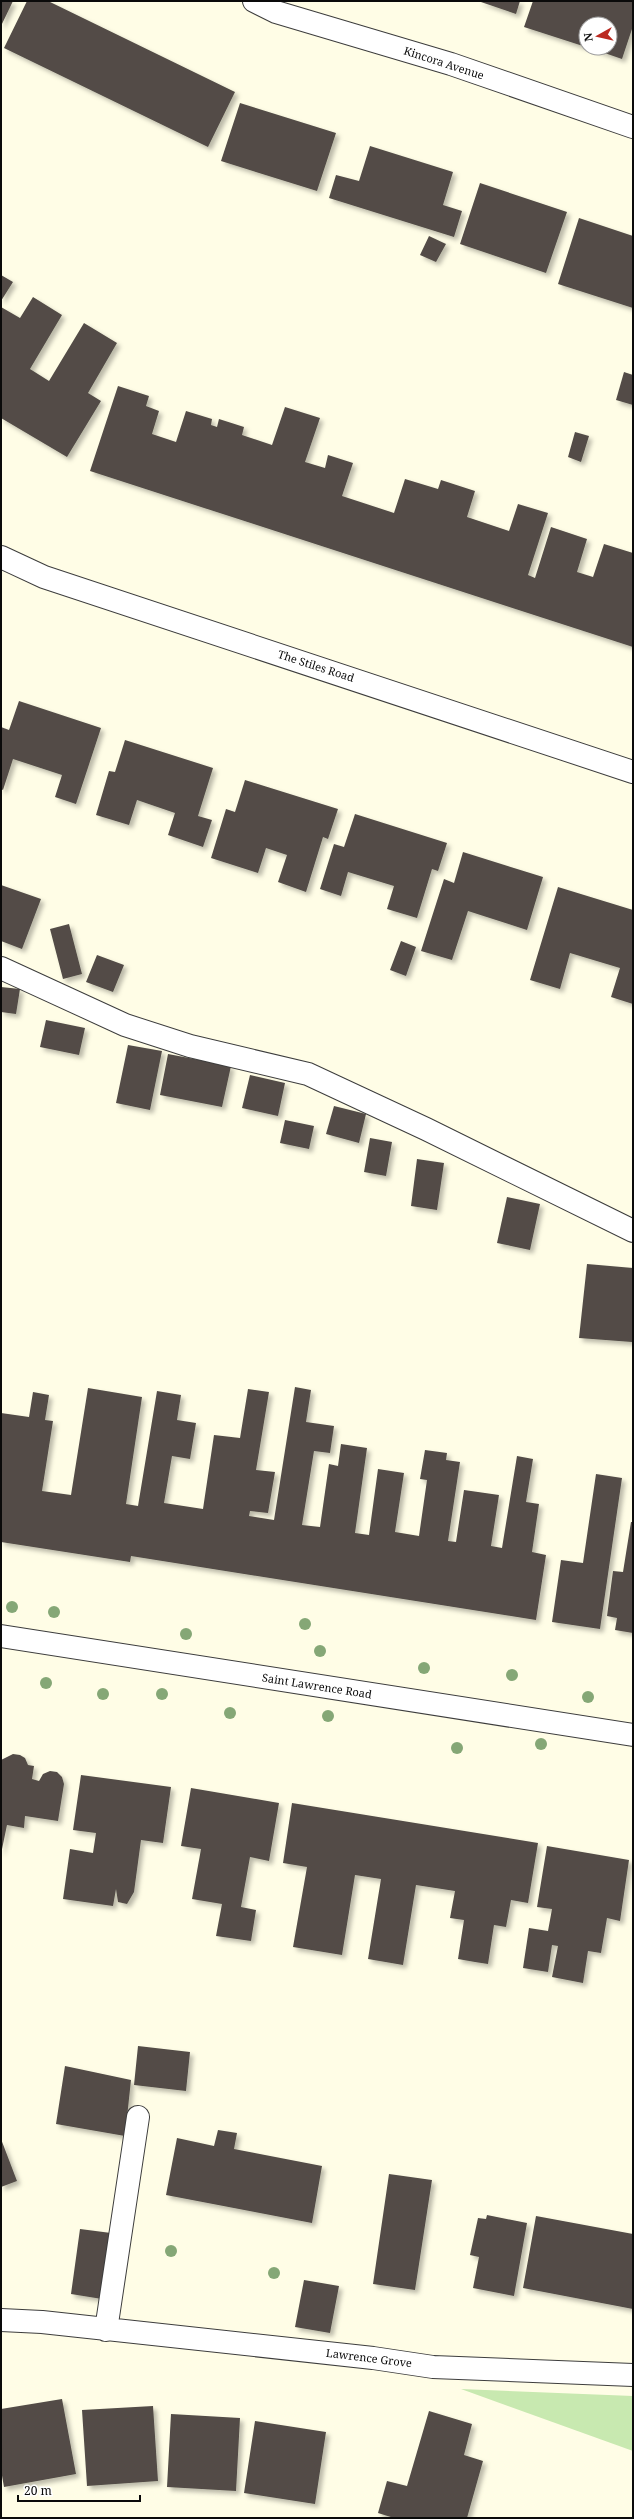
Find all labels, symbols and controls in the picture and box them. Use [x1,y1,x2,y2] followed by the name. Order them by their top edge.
[578,16,618,56] north arrow
[580,32,596,43] text: N
[402,43,486,83] street label: Kincora Avenue
[276,646,356,685] street label: The Stiles Road
[261,1669,373,1702] street label: Saint Lawrence Road
[325,2345,413,2370] street label: Lawrence Grove
[18,2477,140,2503] scale bar
[24,2482,52,2499] text: 20 m

